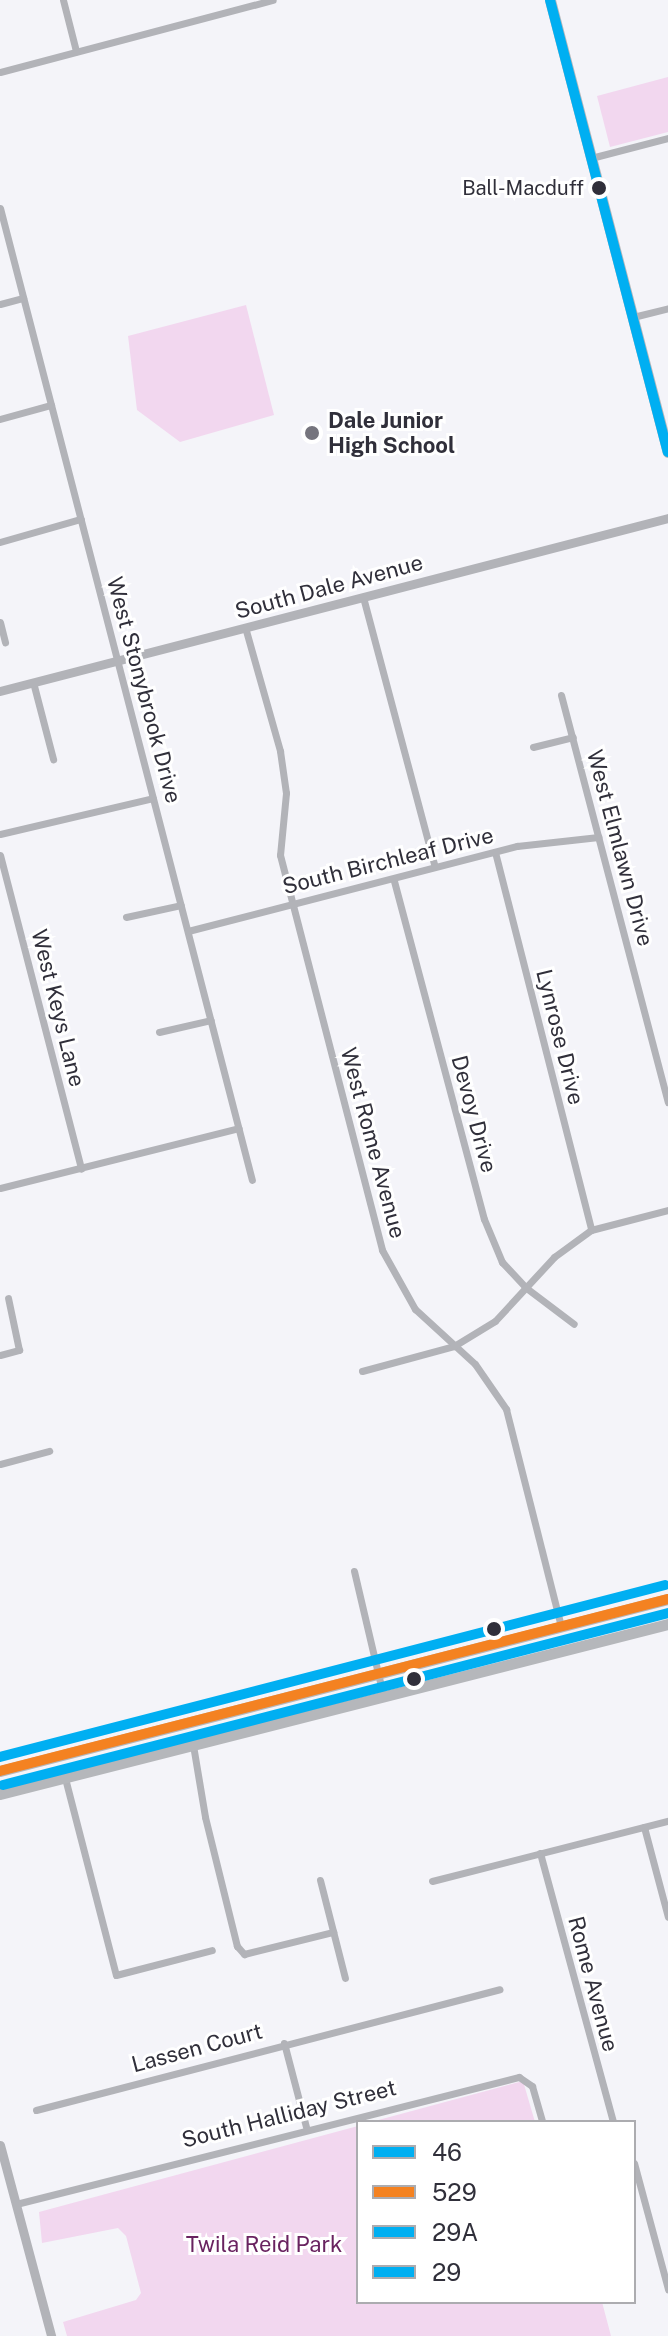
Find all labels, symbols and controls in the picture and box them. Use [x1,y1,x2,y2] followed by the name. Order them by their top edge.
[462,176,584,200] place label: Ball-Macduff
[591,180,607,196] marker: Ball-Macduff
[328,407,455,458] place label: Dale Junior High School
[303,424,321,442] marker: Dale Junior High School
[232,549,426,625] street label: South Dale Avenue
[101,574,187,806] street label: West Stonybrook Drive
[581,747,659,949] street label: West Elmlawn Drive
[280,822,496,900] street label: South Birchleaf Drive
[26,926,90,1090] street label: West Keys Lane
[530,967,590,1107] street label: Lynrose Drive
[335,1045,411,1241] street label: West Rome Avenue
[446,1052,502,1176] street label: Devoy Drive
[486,1621,502,1637] unlabelled marker
[406,1671,422,1687] unlabelled marker
[562,1913,624,2055] street label: Rome Avenue
[129,2018,265,2078] street label: Lassen Court
[179,2075,399,2153] street label: South Halliday Street
[356,2120,636,2304] legend
[432,2138,462,2166] text: 46
[432,2178,477,2206] text: 529
[432,2218,478,2246] text: 29A
[186,2232,342,2258] park label: Twila Reid Park
[432,2258,461,2286] text: 29

